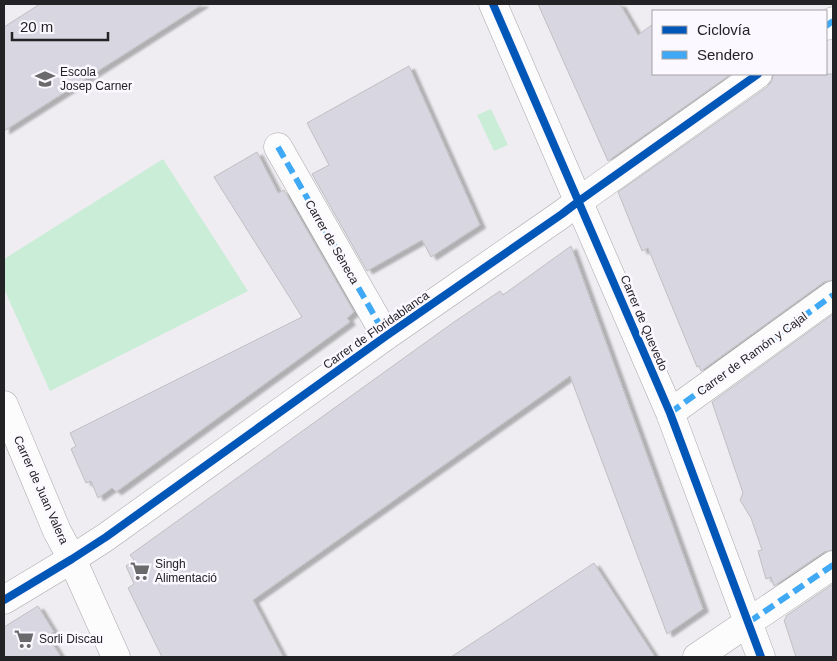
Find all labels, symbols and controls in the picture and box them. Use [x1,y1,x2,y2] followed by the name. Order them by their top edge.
[12,10,109,42] scale bar
[652,10,827,75] legend
[20,18,53,35] text: 20 m
[697,21,751,38] text: Ciclovía
[697,46,754,63] text: Sendero
[60,65,132,93] place label: Escola Josep Carner
[34,68,56,90] school or university icon: Escola Josep Carner
[302,197,362,287] street label: Carrer de Sèneca
[617,273,671,373] street label: Carrer de Quevedo
[320,288,432,372] street label: Carrer de Floridablanca
[694,309,810,399] street label: Carrer de Ramón y Cajal
[11,434,71,547] street label: Carrer de Juan Valera
[155,557,217,585] place label: Singh Alimentació
[129,560,151,582] supermarket icon: Singh Alimentació
[13,628,35,650] supermarket icon: Sorli Discau
[39,632,103,646] place label: Sorli Discau

